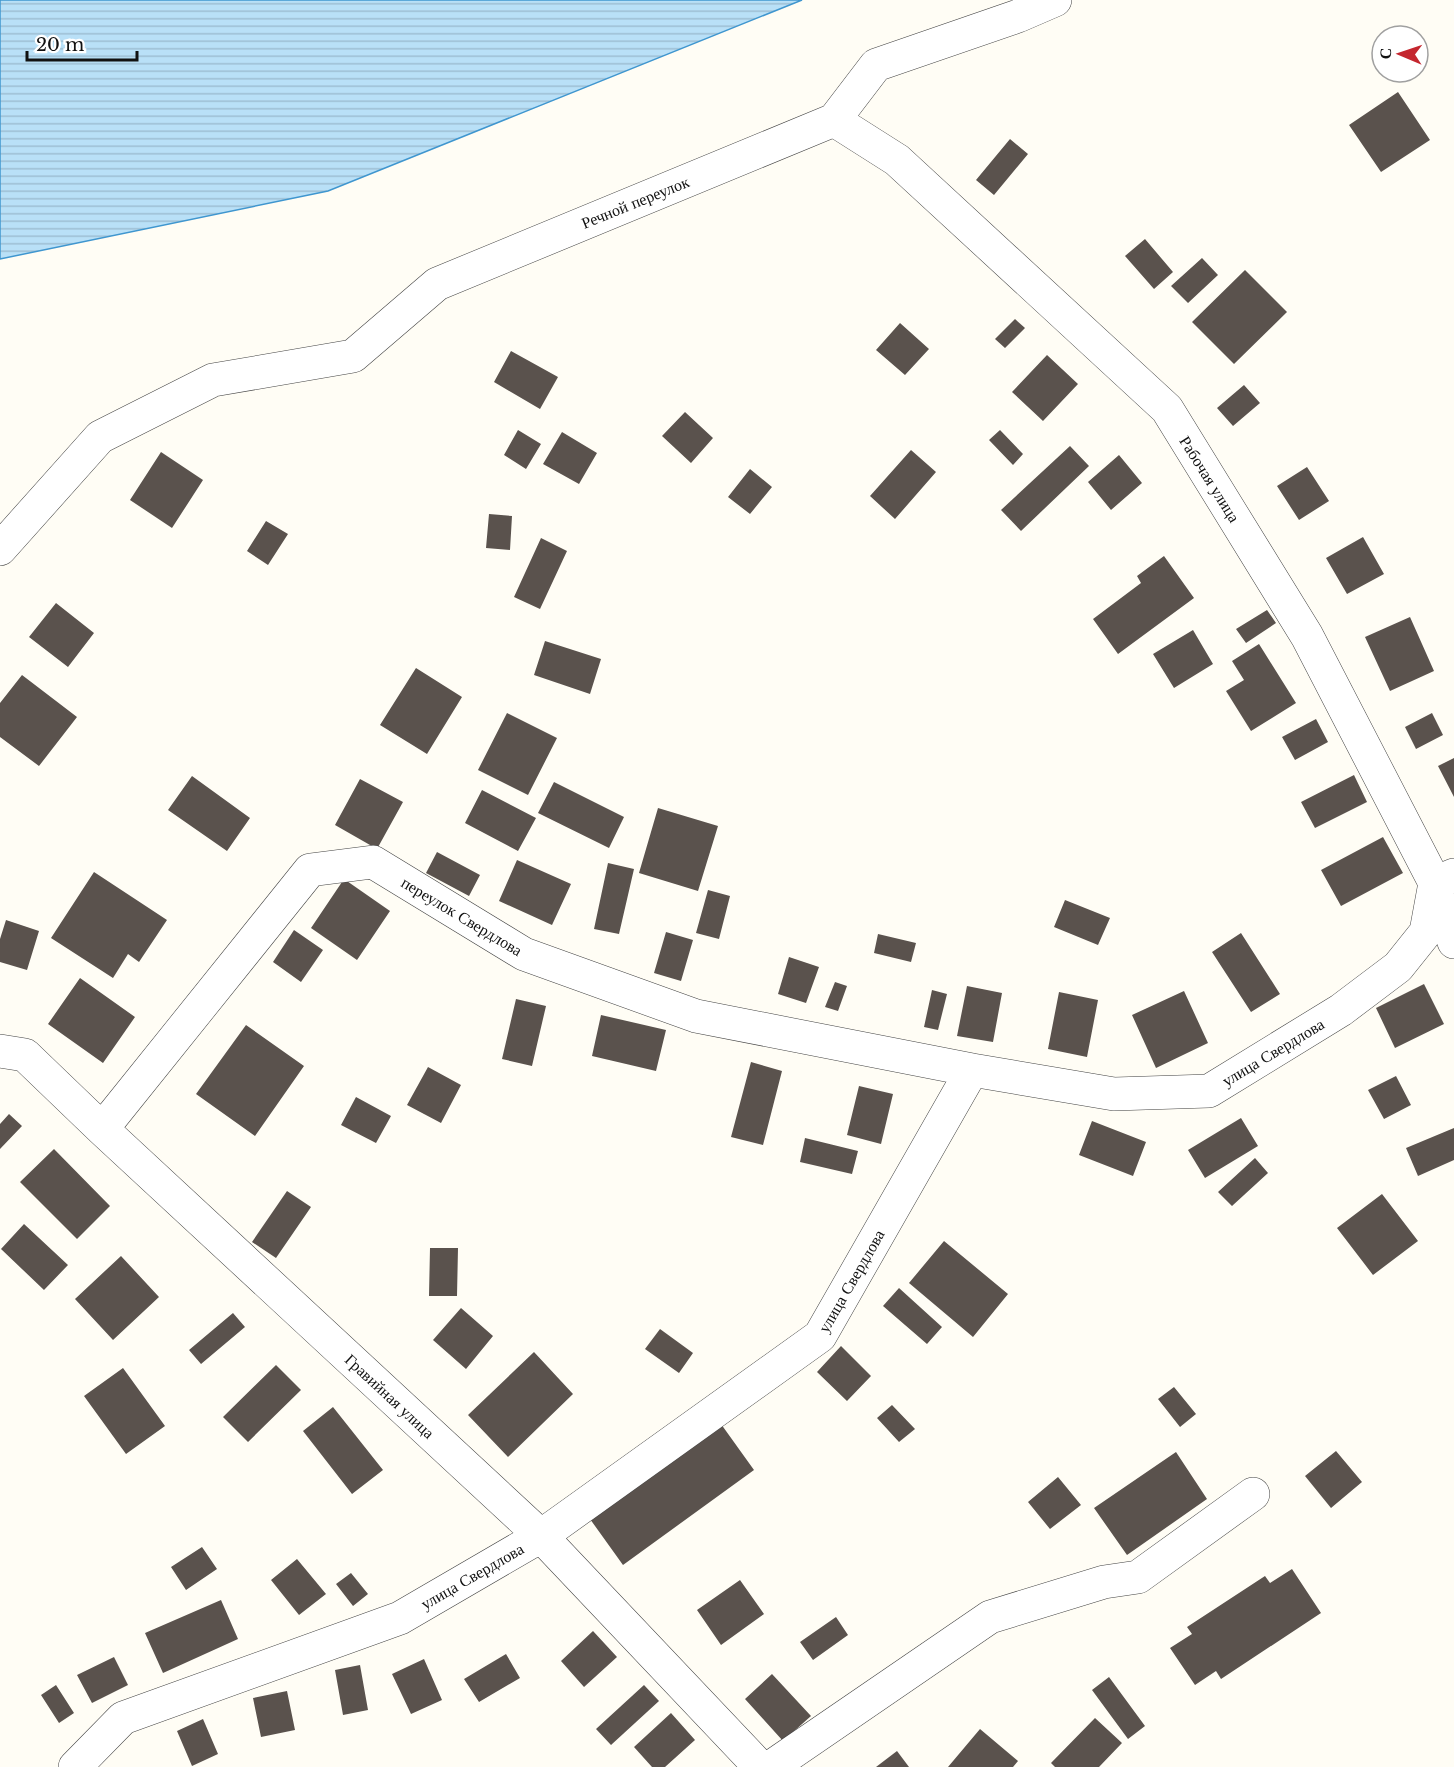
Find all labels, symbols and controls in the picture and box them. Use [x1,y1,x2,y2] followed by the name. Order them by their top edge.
[27,24,136,62] scale bar
[1370,24,1430,84] north arrow
[36,34,84,56] text: 20 m
[1375,47,1395,60] text: С
[578,171,692,233] street label: Речной переулок
[1175,432,1245,526] street label: Рабочая улица
[398,872,526,960] street label: переулок Свердлова
[1218,1014,1328,1090] street label: улица Свердлова
[813,1226,889,1336] street label: улица Свердлова
[341,1349,439,1443] street label: Гравийная улица
[417,1538,527,1614] street label: улица Свердлова

